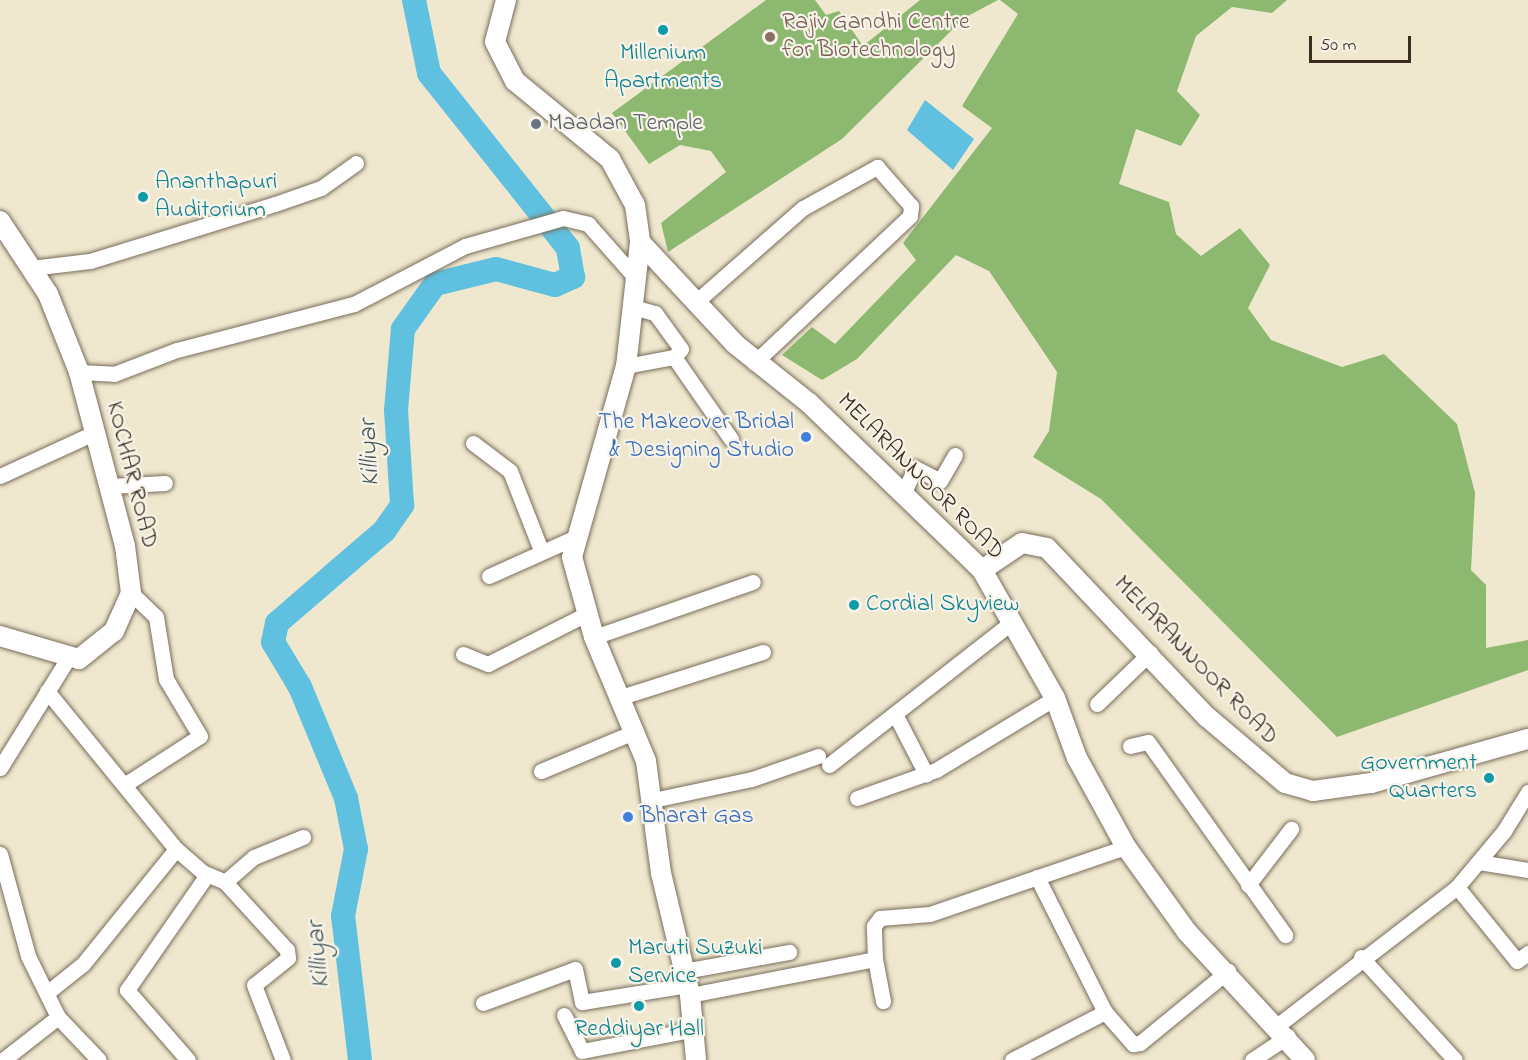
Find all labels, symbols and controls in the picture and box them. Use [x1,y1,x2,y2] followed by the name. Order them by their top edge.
[782,9,970,65] place label: Rajiv Gandhi Centre for Biotechnology
[656,23,670,37] marker: Millenium Apartments
[1312,24,1414,62] scale bar
[763,30,777,44] marker: Rajiv Gandhi Centre for Biotechnology
[1320,33,1357,59] text: 50 m
[604,40,722,96] place label: Millenium Apartments
[548,110,703,138] place label: Maadan Temple
[529,117,543,131] marker: Maadan Temple
[155,169,277,225] place label: Ananthapuri Auditorium
[136,190,150,204] marker: Ananthapuri Auditorium
[831,388,1009,566] street label: MELARANNOOR ROAD
[99,399,163,551] street label: KOCHAR ROAD
[598,409,794,465] place label: The Makeover Bridal & Designing Studio
[354,419,388,487] water label: Killiyar
[799,430,813,444] marker: The Makeover Bridal & Designing Studio
[1107,570,1283,752] street label: MELARANNOOR ROAD
[866,591,1019,619] place label: Cordial Skyview
[847,598,861,612] marker: Cordial Skyview
[1360,750,1477,806] place label: Government Quarters
[1482,771,1496,785] marker: Government Quarters
[640,803,754,831] place label: Bharat Gas
[621,810,635,824] marker: Bharat Gas
[302,920,338,990] water label: Killiyar
[628,935,763,991] place label: Maruti Suzuki Service
[609,956,623,970] marker: Maruti Suzuki Service
[632,999,646,1013] marker: Reddiyar Hall
[574,1016,704,1044] place label: Reddiyar Hall

